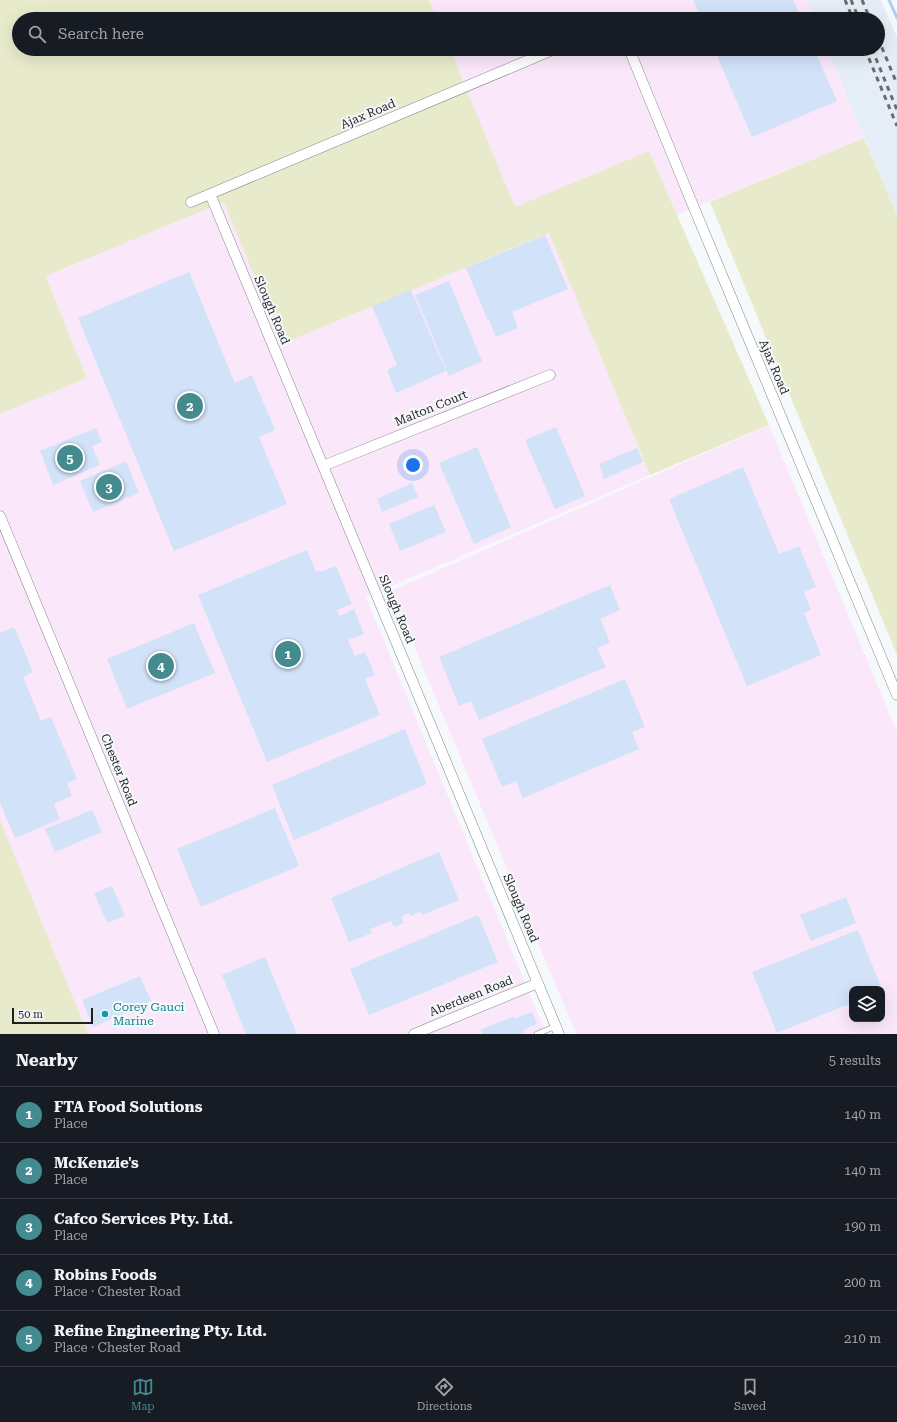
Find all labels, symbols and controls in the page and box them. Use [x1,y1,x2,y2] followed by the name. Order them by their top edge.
[12,12,885,56] search box
[26,23,48,45] icon: search
[58,25,144,43] text: Search here
[339,96,398,132] street label: Ajax Road
[251,274,293,347] street label: Slough Road
[756,338,792,397] street label: Ajax Road
[393,387,470,429] street label: Malton Court
[177,391,203,421] pin: 2
[57,443,83,473] pin: 5
[403,455,423,475] your location
[96,472,122,502] pin: 3
[376,573,418,646] street label: Slough Road
[275,639,301,669] pin: 1
[148,651,174,681] pin: 4
[98,732,140,809] street label: Chester Road
[500,872,542,945] street label: Slough Road
[427,973,515,1019] street label: Aberdeen Road
[849,986,885,1022] map controls
[849,986,885,1022] button: layers
[113,1000,185,1028] place label: Corey Gauci Marine
[12,1006,93,1025] scale bar
[18,1008,43,1021] text: 50 m
[100,1009,110,1019] marker: Corey Gauci Marine
[16,1050,78,1070] text: Nearby
[829,1053,881,1068] text: 5 results
[54,1098,202,1116] text: FTA Food Solutions
[25,1107,33,1122] text: 1
[844,1107,881,1122] text: 140 m
[54,1116,88,1131] text: Place
[54,1154,139,1172] text: McKenzie's
[25,1163,33,1178] text: 2
[844,1163,881,1178] text: 140 m
[54,1172,88,1187] text: Place
[54,1210,233,1228] text: Cafco Services Pty. Ltd.
[25,1219,33,1234] text: 3
[844,1219,881,1234] text: 190 m
[54,1228,88,1243] text: Place
[54,1266,157,1284] text: Robins Foods
[25,1275,33,1290] text: 4
[844,1275,881,1290] text: 200 m
[54,1284,181,1299] text: Place · Chester Road
[54,1322,267,1340] text: Refine Engineering Pty. Ltd.
[25,1331,33,1346] text: 5
[844,1331,881,1346] text: 210 m
[54,1340,181,1355] text: Place · Chester Road
[131,1376,155,1413] tab: Map
[417,1376,472,1413] tab: Directions
[734,1376,766,1413] tab: Saved

